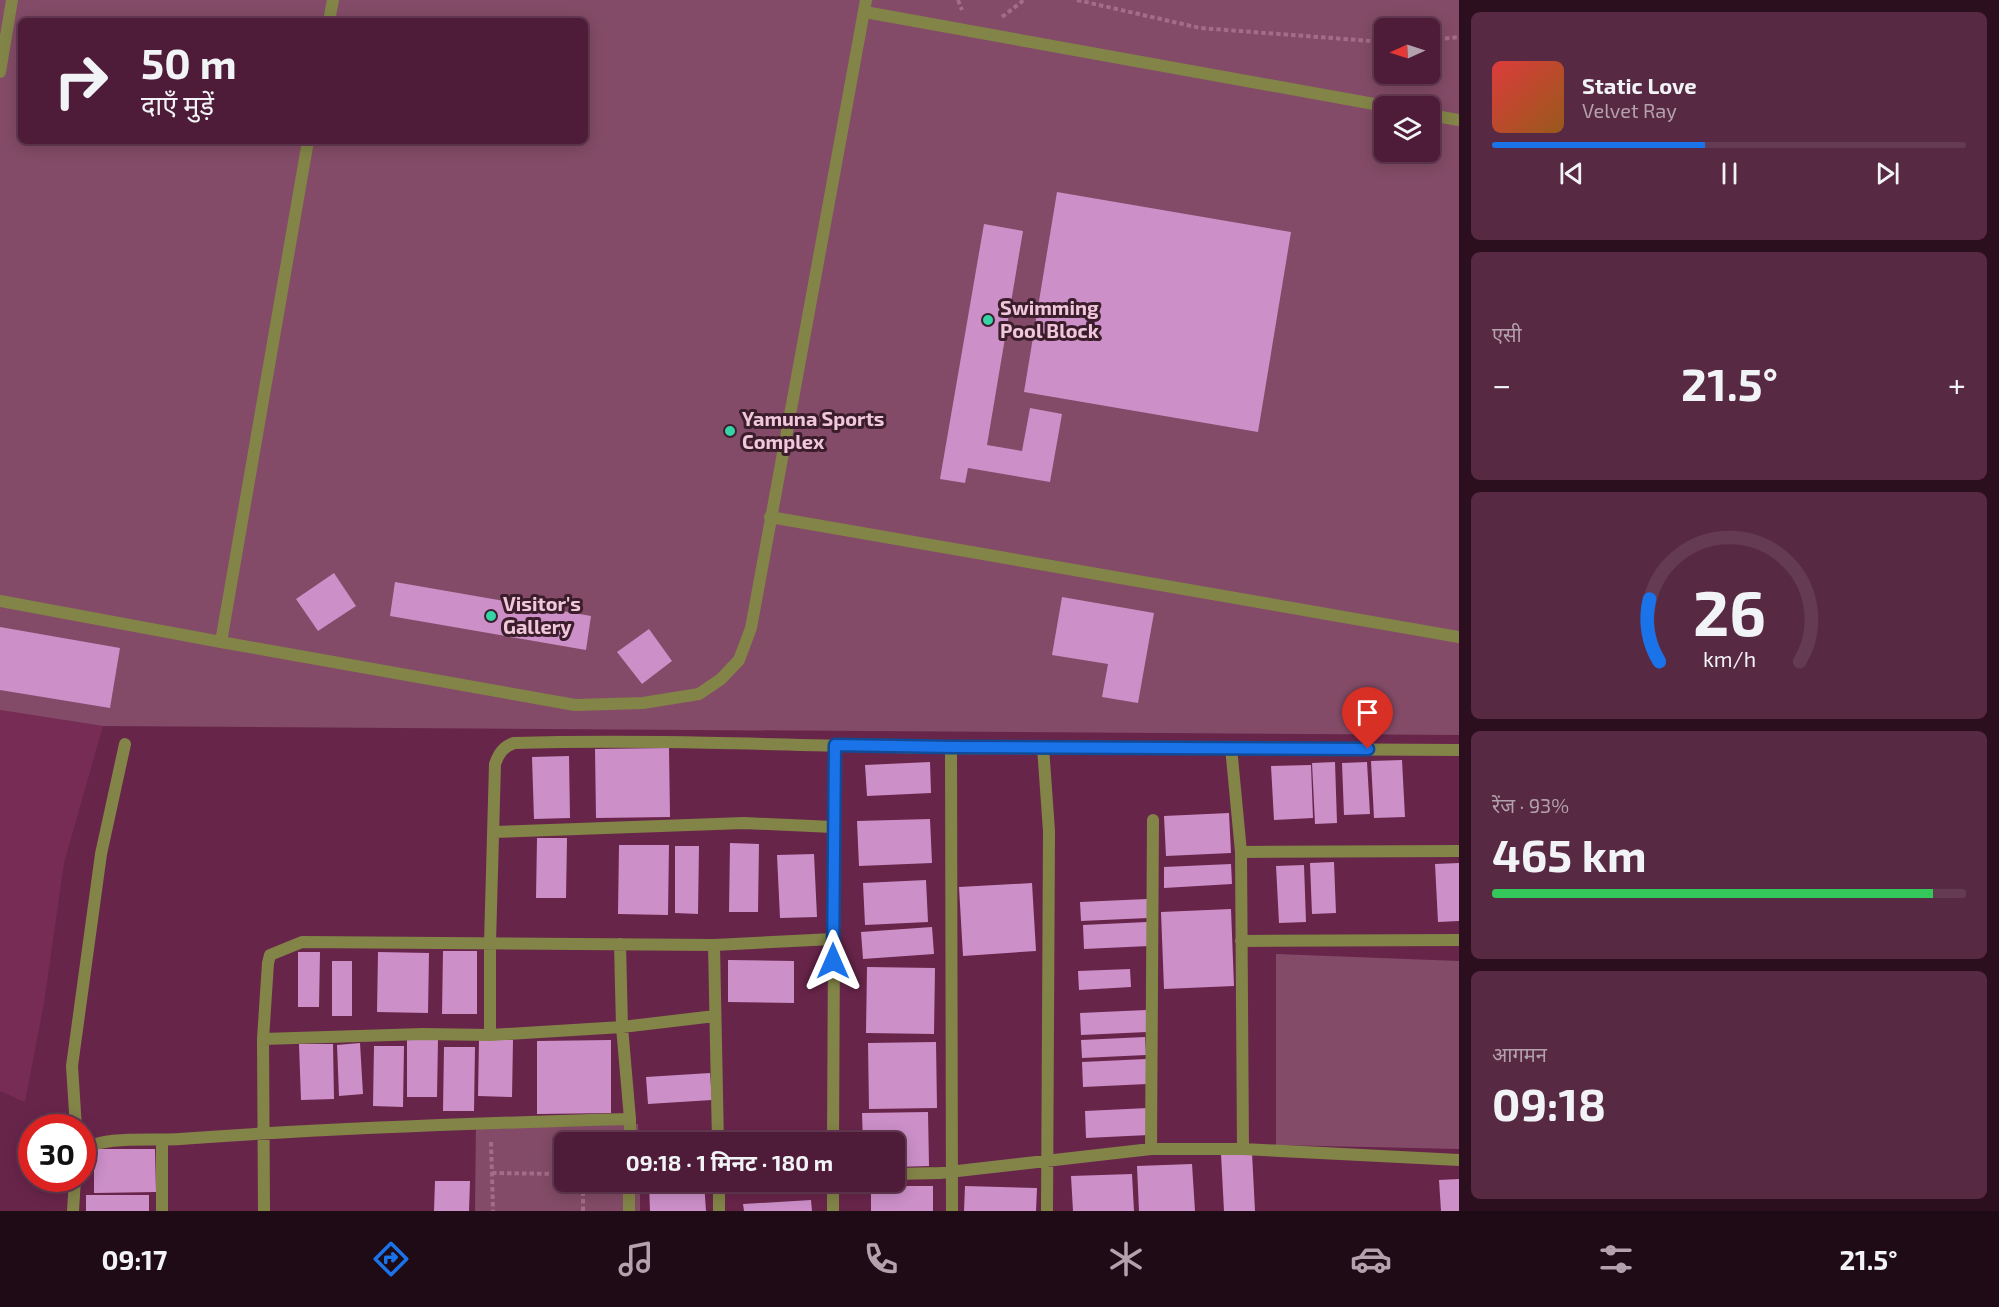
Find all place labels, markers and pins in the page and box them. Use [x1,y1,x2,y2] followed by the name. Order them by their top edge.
[1000,295,1100,342] place label: Swimming Pool Block
[981,313,995,327] marker: Swimming Pool Block
[742,406,884,453] place label: Yamuna Sports Complex
[723,424,737,438] marker: Yamuna Sports Complex
[503,591,581,639] place label: Visitor's Gallery
[484,609,498,623] marker: Visitor's Gallery
[1342,687,1393,749] pin

